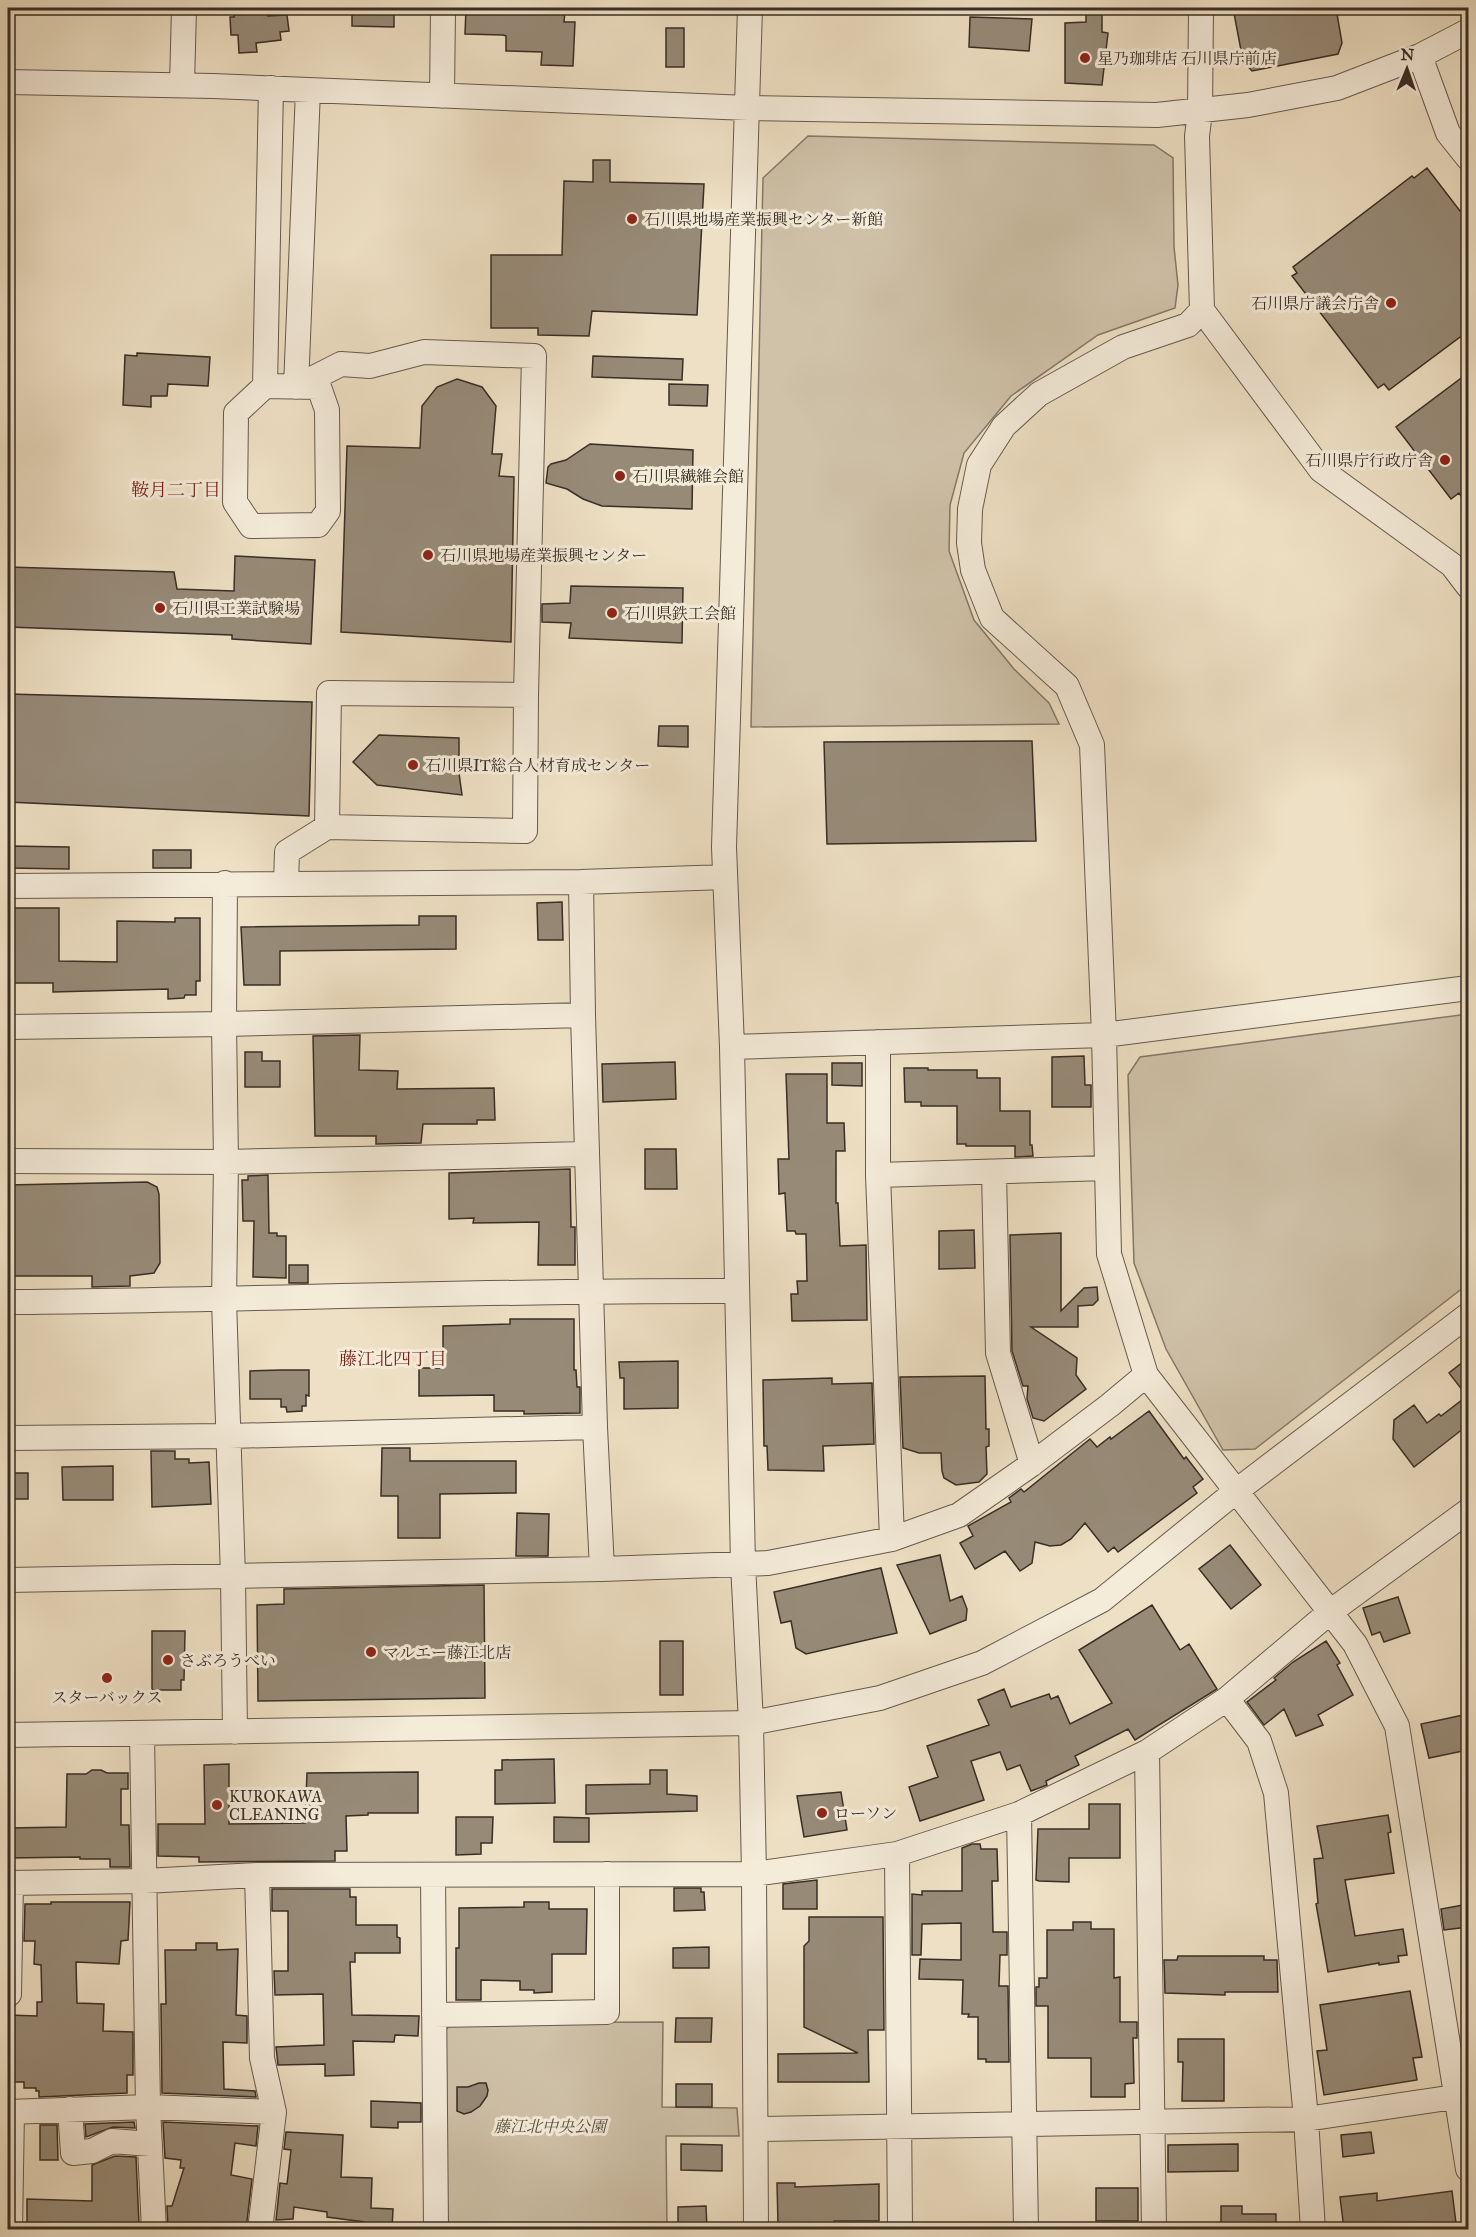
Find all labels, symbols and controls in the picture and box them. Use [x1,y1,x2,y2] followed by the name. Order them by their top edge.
[1377,39,1437,99] north arrow
[1400,45,1415,64] text: N
[1097,49,1276,68] place label: 星乃珈琲店 石川県庁前店
[1078,51,1092,65] marker: 星乃珈琲店 石川県庁前店
[644,210,883,229] place label: 石川県地場産業振興センター新館
[625,212,639,226] marker: 石川県地場産業振興センター新館
[1251,294,1379,313] place label: 石川県庁議会庁舎
[1384,296,1398,310] marker: 石川県庁議会庁舎
[1305,451,1433,470] place label: 石川県庁行政庁舎
[1438,453,1452,467] marker: 石川県庁行政庁舎
[632,467,744,486] place label: 石川県繊維会館
[613,469,627,483] marker: 石川県繊維会館
[131,479,221,501] district label: 鞍月二丁目
[440,546,647,565] place label: 石川県地場産業振興センター
[421,548,435,562] marker: 石川県地場産業振興センター
[172,599,300,618] place label: 石川県工業試験場
[153,601,167,615] marker: 石川県工業試験場
[624,604,736,623] place label: 石川県鉄工会館
[605,606,619,620] marker: 石川県鉄工会館
[425,756,650,775] place label: 石川県IT総合人材育成センター
[406,758,420,772] marker: 石川県IT総合人材育成センター
[339,1348,447,1370] district label: 藤江北四丁目
[383,1643,511,1662] place label: マルエー藤江北店
[364,1645,378,1659] marker: マルエー藤江北店
[180,1651,276,1670] place label: さぶろうべい
[161,1653,175,1667] marker: さぶろうべい
[100,1671,114,1685] marker: スターバックス
[51,1688,163,1707] place label: スターバックス
[229,1787,322,1824] place label: KUROKAWA CLEANING
[210,1798,224,1812] marker: KUROKAWA CLEANING
[834,1804,897,1823] place label: ローソン
[815,1806,829,1820] marker: ローソン
[494,2117,609,2136] park label: 藤江北中央公園

